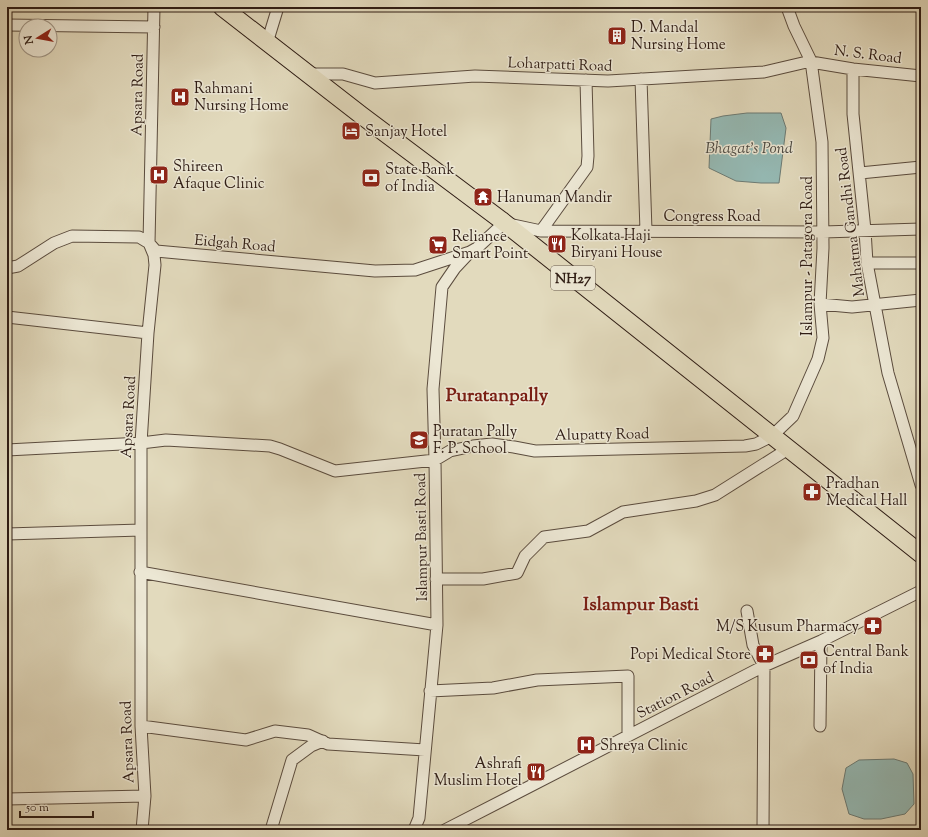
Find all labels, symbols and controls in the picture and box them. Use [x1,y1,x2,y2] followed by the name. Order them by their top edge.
[18,18,58,58] north arrow
[631,18,726,56] place label: D. Mandal Nursing Home
[606,25,628,47] building icon: D. Mandal Nursing Home
[20,34,38,47] text: N
[833,41,903,70] street label: N. S. Road
[127,53,150,136] street label: Apsara Road
[507,53,613,78] street label: Loharpatti Road
[194,79,289,117] place label: Rahmani Nursing Home
[169,86,191,108] hospital icon: Rahmani Nursing Home
[340,120,362,142] hotel icon: Sanjay Hotel
[365,122,447,143] place label: Sanjay Hotel
[705,138,793,161] water label: Bhagat’s Pond
[832,145,871,298] street label: Mahatma Gandhi Road
[173,157,265,195] place label: Shireen Afaque Clinic
[385,160,455,198] place label: State Bank of India
[148,164,170,186] hospital icon: Shireen Afaque Clinic
[360,167,382,189] bank icon: State Bank of India
[798,175,819,336] street label: Islampur - Patagora Road
[472,186,494,208] temple icon: Hanuman Mandir
[497,188,613,209] place label: Hanuman Mandir
[663,207,761,228] street label: Congress Road
[571,226,663,264] place label: Kolkata Haji Biryani House
[452,227,528,265] place label: Reliance Smart Point
[193,230,277,259] street label: Eidgah Road
[546,233,568,255] restaurant icon: Kolkata Haji Biryani House
[427,234,449,256] supermarket icon: Reliance Smart Point
[551,266,595,290] road number: NH27
[117,375,142,459] street label: Apsara Road
[446,383,549,410] district label: Puratanpally
[433,422,518,460] place label: Puratan Pally F. P. School
[555,424,650,447] street label: Alupatty Road
[408,429,430,451] school or university icon: Puratan Pally F. P. School
[411,472,434,601] street label: Islampur Basti Road
[826,474,907,512] place label: Pradhan Medical Hall
[801,481,823,503] pharmacy icon: Pradhan Medical Hall
[583,592,700,619] district label: Islampur Basti
[862,615,884,637] pharmacy icon: M/S Kusum Pharmacy
[716,617,860,638] place label: M/S Kusum Pharmacy
[823,642,909,680] place label: Central Bank of India
[754,643,776,665] pharmacy icon: Popi Medical Store
[630,645,751,666] place label: Popi Medical Store
[798,649,820,671] bank icon: Central Bank of India
[633,668,718,725] street label: Station Road
[117,700,140,783] street label: Apsara Road
[575,734,597,756] hospital icon: Shreya Clinic
[600,736,688,757] place label: Shreya Clinic
[434,754,522,792] place label: Ashrafi Muslim Hotel
[525,761,547,783] restaurant icon: Ashrafi Muslim Hotel
[20,793,93,819] scale bar
[25,799,49,817] text: 50 m

